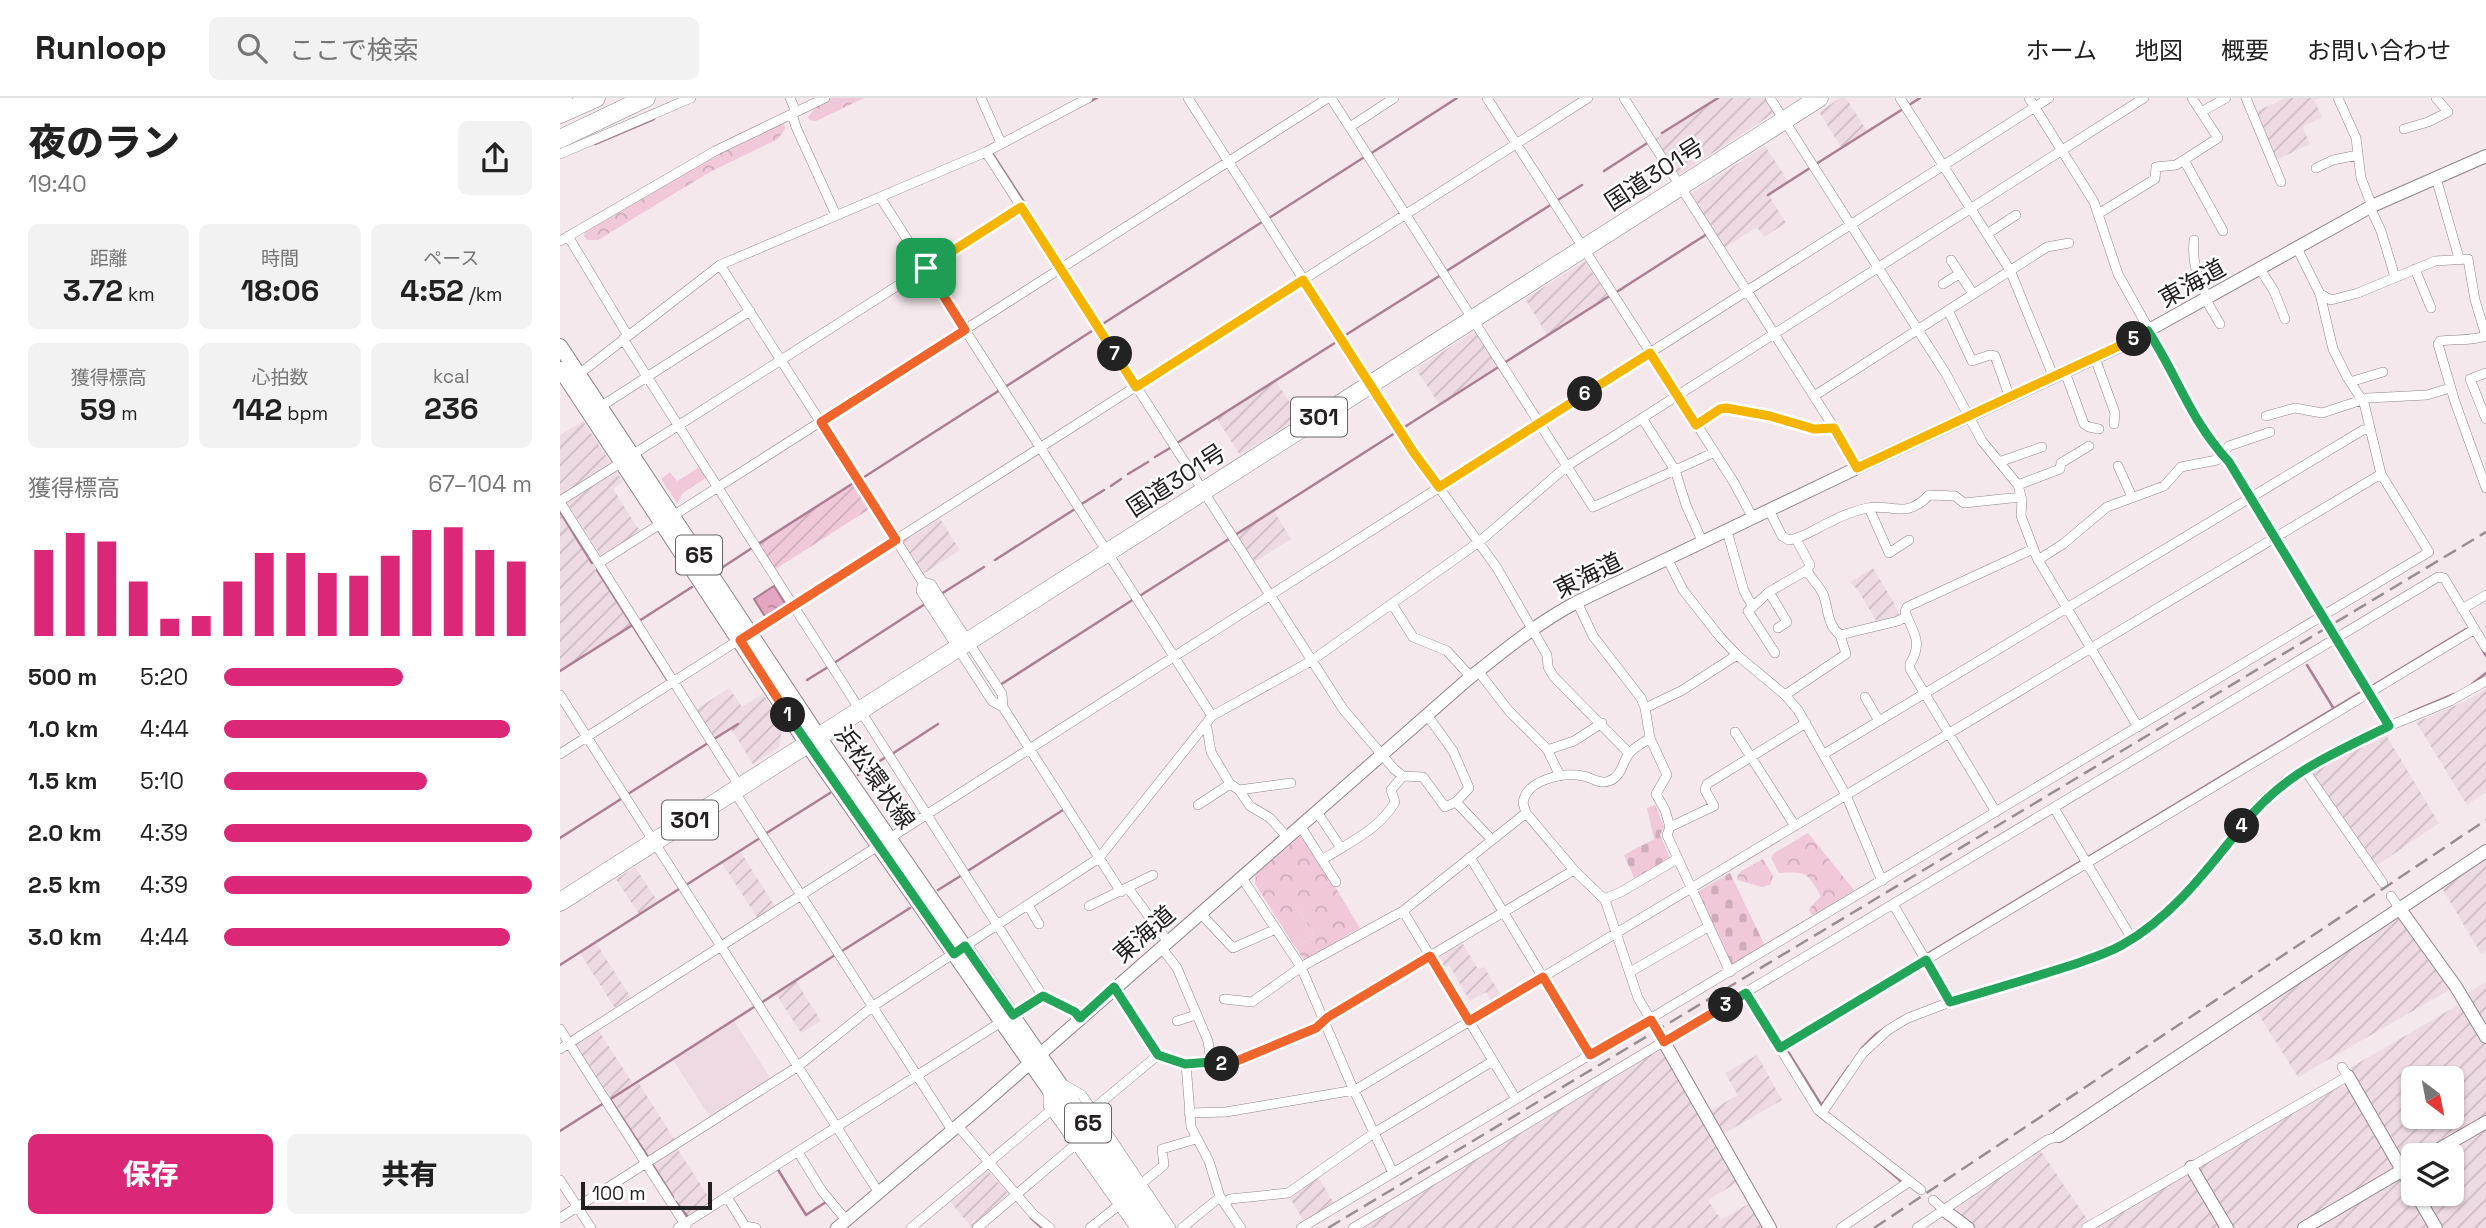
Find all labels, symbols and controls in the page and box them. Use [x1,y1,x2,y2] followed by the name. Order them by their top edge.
[209,17,699,80] search box
[35,27,167,69] text: Runloop
[233,29,271,67] icon: search
[289,33,419,67] text: ここで検索
[2026,35,2097,66] text: ホーム
[2135,35,2183,66] text: 地図
[2221,35,2269,66] text: 概要
[2307,35,2451,66] text: お問い合わせ
[28,119,180,167] text: 夜のラン
[458,121,532,195] button: share
[1599,131,1709,217] street label: 国道301号
[28,169,87,199] text: 19:40
[896,238,956,298] pin
[90,246,128,271] text: 距離
[261,246,299,271] text: 時間
[423,246,479,271] text: ペース
[907,249,945,287] icon: arrive
[2153,252,2231,314] street label: 東海道
[63,271,123,310] text: 3.72
[241,271,319,310] text: 18:06
[400,271,464,310] text: 4:52
[123,282,155,307] text: km
[464,282,502,307] text: /km
[2116,322,2152,356] pin: 5
[2128,326,2139,351] text: 5
[1098,336,1132,372] pin: 7
[1109,341,1120,366] text: 7
[433,364,470,389] text: kcal
[71,365,147,390] text: 獲得標高
[251,365,309,390] text: 心拍数
[1567,376,1602,412] pin: 6
[1579,381,1590,406] text: 6
[424,389,479,428] text: 236
[80,390,116,429] text: 59
[232,390,282,429] text: 142
[1291,398,1347,436] road number: 301
[116,401,138,426] text: m
[282,401,328,426] text: bpm
[1121,437,1231,523] street label: 国道301号
[428,469,532,499] text: 67–104 m
[28,473,120,503] text: 獲得標高
[676,536,722,575] road number: 65
[1549,545,1627,605] street label: 東海道
[28,662,97,692] text: 500 m
[140,662,188,692] text: 5:20
[770,698,806,732] pin: 1
[783,702,792,727] text: 1
[28,714,98,744] text: 1.0 km
[140,714,189,744] text: 4:44
[828,719,922,835] street label: 浜松環状線
[28,766,98,796] text: 1.5 km
[140,766,184,796] text: 5:10
[662,800,718,840] road number: 301
[2224,808,2260,844] pin: 4
[2235,813,2248,838] text: 4
[28,818,102,848] text: 2.0 km
[140,818,188,848] text: 4:39
[28,870,101,900] text: 2.5 km
[140,870,188,900] text: 4:39
[1107,899,1181,969] street label: 東海道
[28,922,102,952] text: 3.0 km
[140,922,189,952] text: 4:44
[1708,988,1744,1023] pin: 3
[1720,992,1731,1017] text: 3
[1204,1046,1240,1082] pin: 2
[1216,1051,1227,1076] text: 2
[2401,1066,2464,1129] north arrow
[2401,1066,2464,1206] map controls
[1065,1104,1111,1142] road number: 65
[28,1134,273,1214] button: 保存
[287,1134,532,1214] button: 共有
[2401,1143,2464,1206] button: layers
[581,1179,712,1211] scale bar
[592,1181,646,1206] text: 100 m

